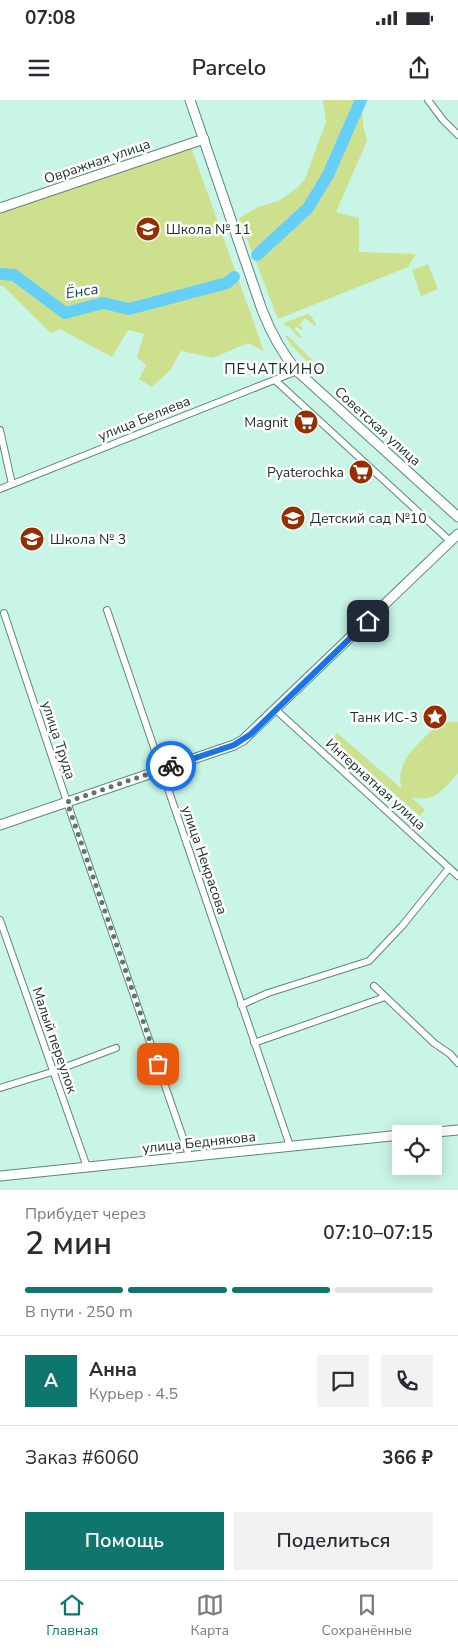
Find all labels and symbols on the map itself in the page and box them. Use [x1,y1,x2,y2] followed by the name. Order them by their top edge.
[41,134,153,189] street label: Овражная улица
[135,216,161,242] school or university icon: Школа № 11
[166,220,251,239] place label: Школа № 11
[64,279,100,303] water label: Ёнса
[224,359,326,379] district label: ПЕЧАТКИНО
[330,382,425,470] street label: Советская улица
[95,391,193,446] street label: улица Беляева
[293,409,319,435] supermarket icon: Magnit
[244,413,288,432] place label: Magnit
[348,459,374,485] supermarket icon: Pyaterochka
[267,463,344,482] place label: Pyaterochka
[280,505,306,531] school or university icon: Детский сад №10
[310,509,427,528] place label: Детский сад №10
[19,526,45,552] school or university icon: Школа № 3
[50,530,126,549] place label: Школа № 3
[347,600,389,642] pin
[37,699,80,782] street label: улица Труда
[422,704,448,730] place icon: Танк ИС-3
[350,708,418,727] place label: Танк ИС-3
[322,734,430,834] street label: Интернатная улица
[146,741,196,791] courier
[177,803,232,917] street label: улица Некрасова
[27,984,82,1096] street label: Малый переулок
[137,1043,179,1085] pin
[141,1127,257,1158] street label: улица Беднякова

